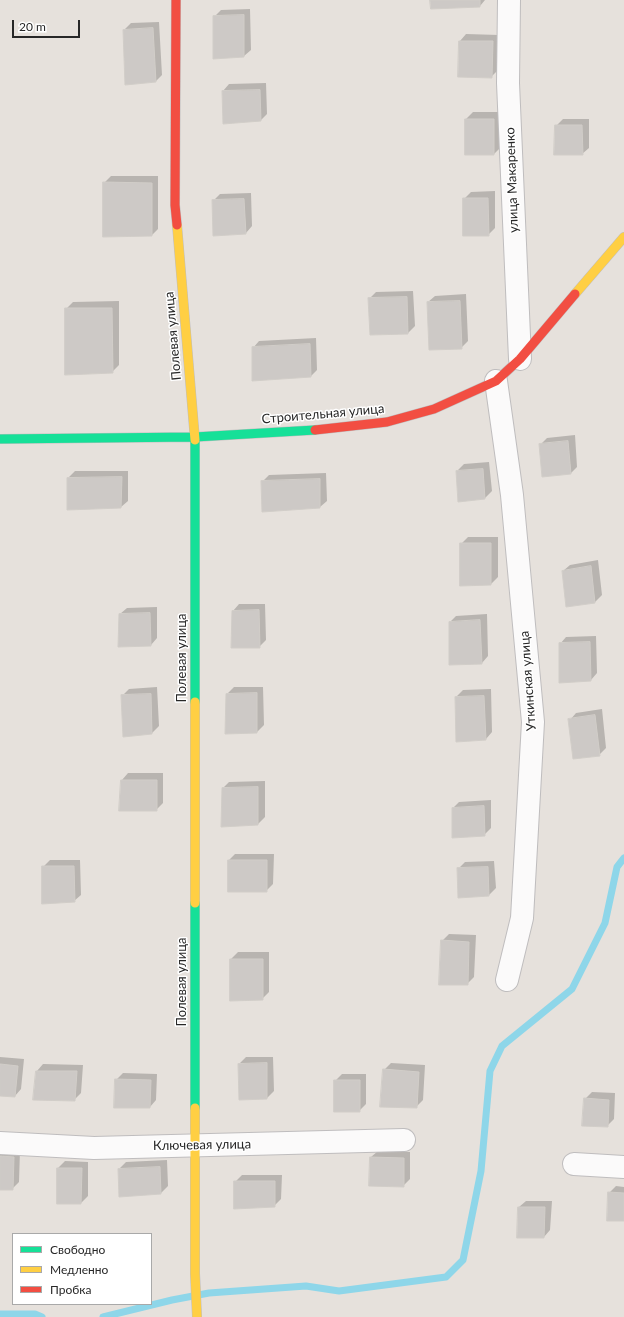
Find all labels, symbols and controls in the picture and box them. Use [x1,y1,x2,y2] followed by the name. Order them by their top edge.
[14,12,82,38] scale bar
[19,19,46,34] text: 20 m
[502,127,522,233] street label: улица Макаренко
[161,291,185,381] street label: Полевая улица
[261,401,385,427] street label: Строительная улица
[174,613,190,703] street label: Полевая улица
[517,630,539,732] street label: Уткинская улица
[174,937,190,1027] street label: Полевая улица
[153,1136,251,1154] street label: Ключевая улица
[12,1233,152,1305] legend
[50,1242,105,1257] text: Свободно
[50,1262,108,1277] text: Медленно
[50,1282,91,1297] text: Пробка

